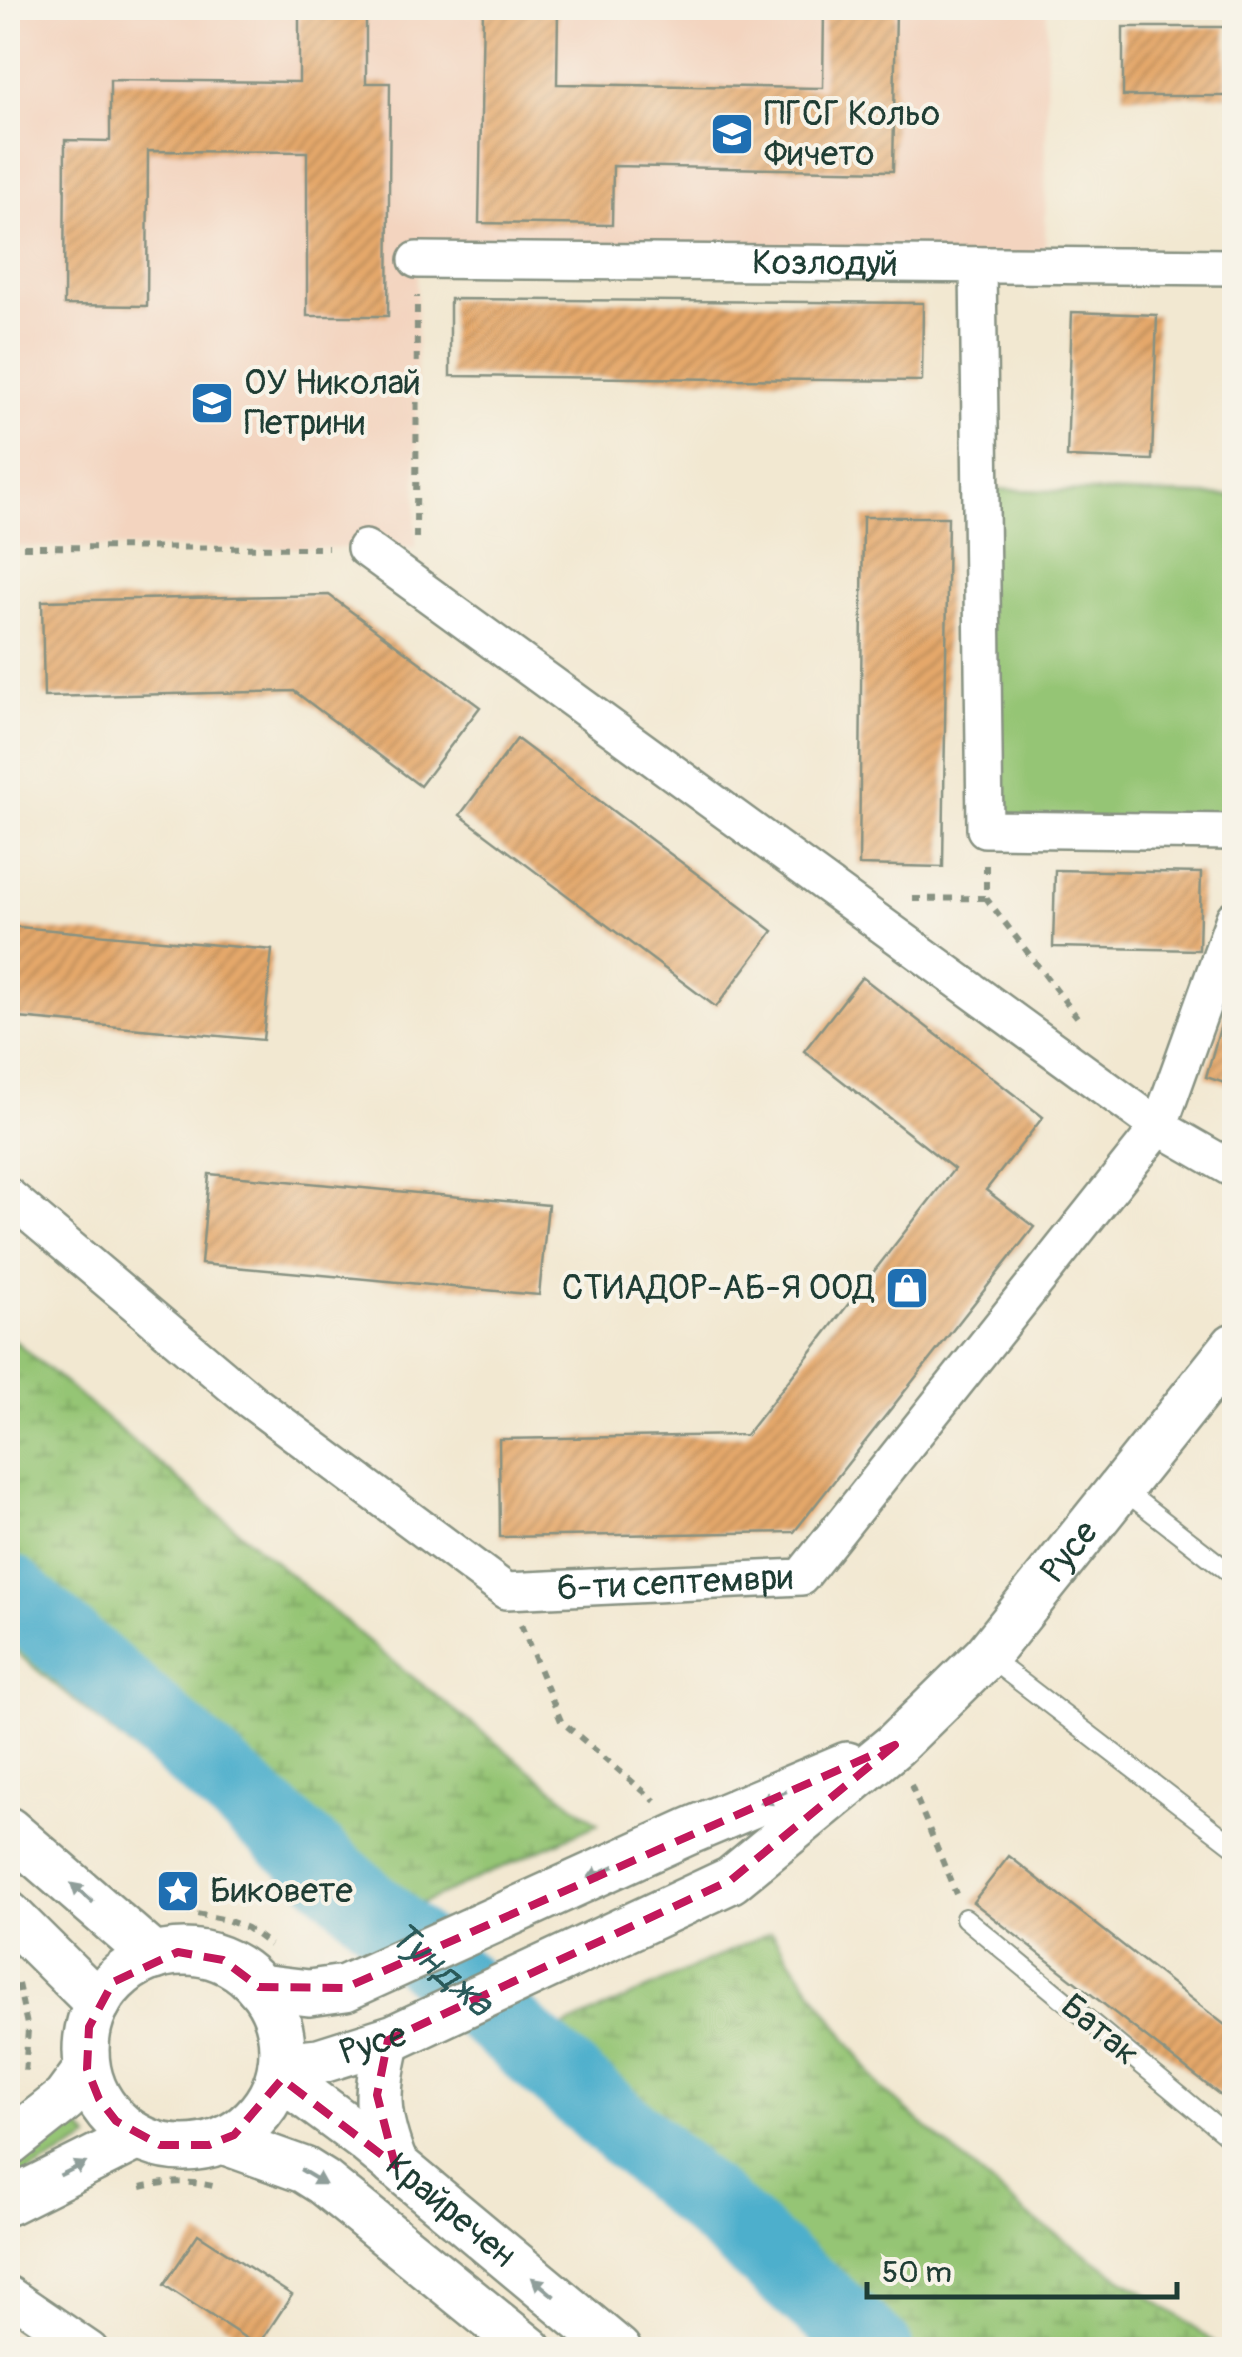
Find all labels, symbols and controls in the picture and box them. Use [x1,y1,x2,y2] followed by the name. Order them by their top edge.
[764,92,940,176] place label: ПГСГ Кольо Фичето
[709,111,755,157] school or university icon: ПГСГ Кольо Фичето
[752,241,898,286] street label: Козлодуй
[244,361,421,445] place label: ОУ Николай Петрини
[189,380,235,426] school or university icon: ОУ Николай Петрини
[884,1265,930,1311] shop icon: СТИАДОР-АБ-Я ООД
[562,1266,875,1310] place label: СТИАДОР-АБ-Я ООД
[1031,1512,1108,1592] street label: Русе
[556,1555,794,1611] street label: 6-ти септември
[758,1789,788,1805] one-way arrow
[586,1863,615,1880] one-way arrow
[155,1868,201,1914] place icon: Биковете
[210,1869,353,1913] place label: Биковете
[70,1882,95,1904] one-way arrow
[379,1912,504,2029] water label: Тунджа
[1052,1984,1148,2076] street label: Батак
[334,2012,414,2075] street label: Русе
[376,2144,524,2277] street label: Крайречен
[59,2161,88,2178] one-way arrow
[299,2168,327,2185] one-way arrow
[867,2237,1177,2299] scale bar
[882,2254,952,2291] text: 50 m
[530,2277,555,2298] one-way arrow

